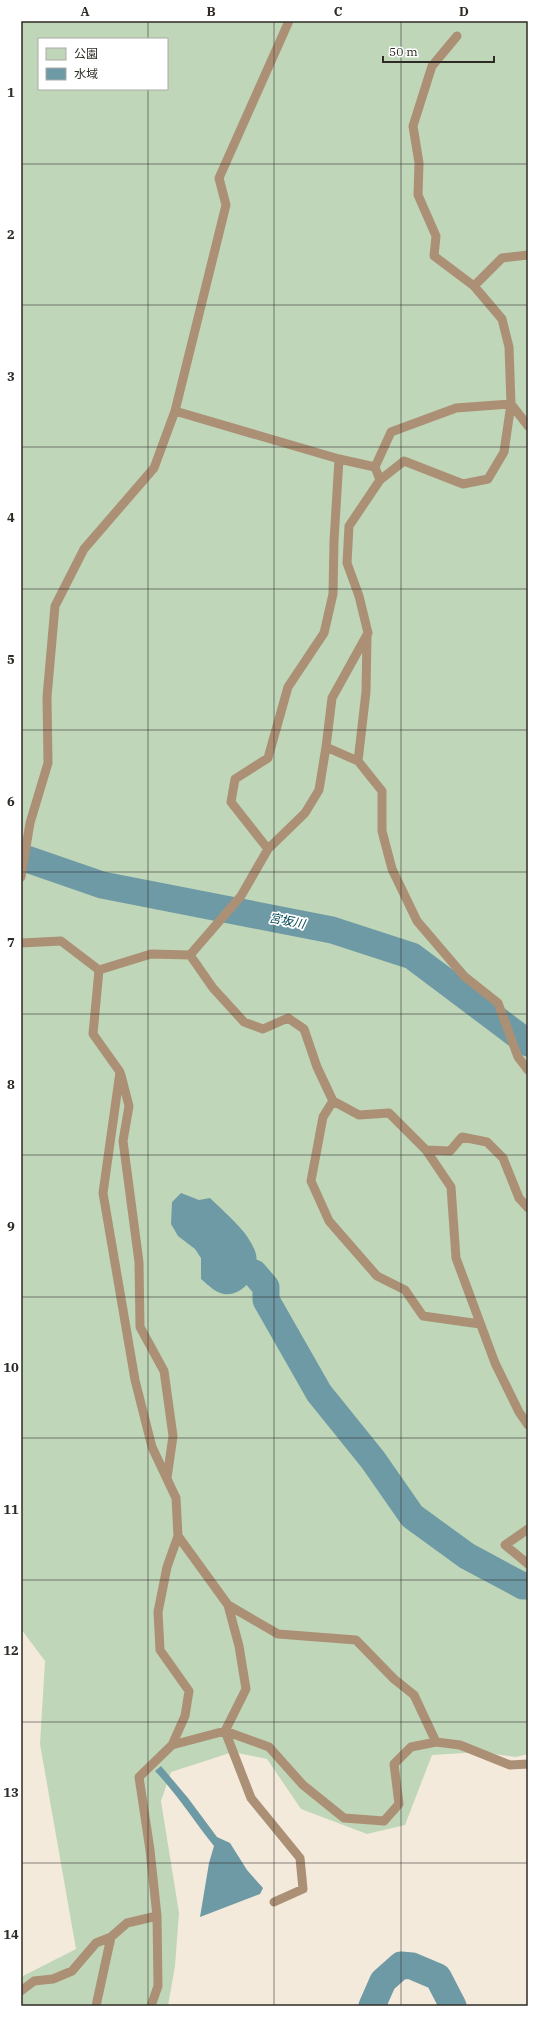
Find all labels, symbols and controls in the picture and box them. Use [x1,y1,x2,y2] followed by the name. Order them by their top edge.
[80,3,90,20] text: A
[206,3,216,20] text: B
[334,3,343,20] text: C
[459,3,469,20] text: D
[38,38,168,90] legend
[383,38,494,64] scale bar
[389,44,418,59] text: 50 m
[74,46,98,61] text: 公園
[74,66,98,81] text: 水域
[7,84,15,101] text: 1
[7,226,15,243] text: 2
[7,368,15,385] text: 3
[7,509,15,526] text: 4
[7,651,15,668] text: 5
[7,793,15,810] text: 6
[268,910,308,932] water label: 宮坂川
[7,934,15,951] text: 7
[7,1076,15,1093] text: 8
[7,1218,15,1235] text: 9
[3,1359,19,1376] text: 10
[3,1501,19,1518] text: 11
[3,1642,19,1659] text: 12
[3,1784,19,1801] text: 13
[3,1926,19,1943] text: 14

